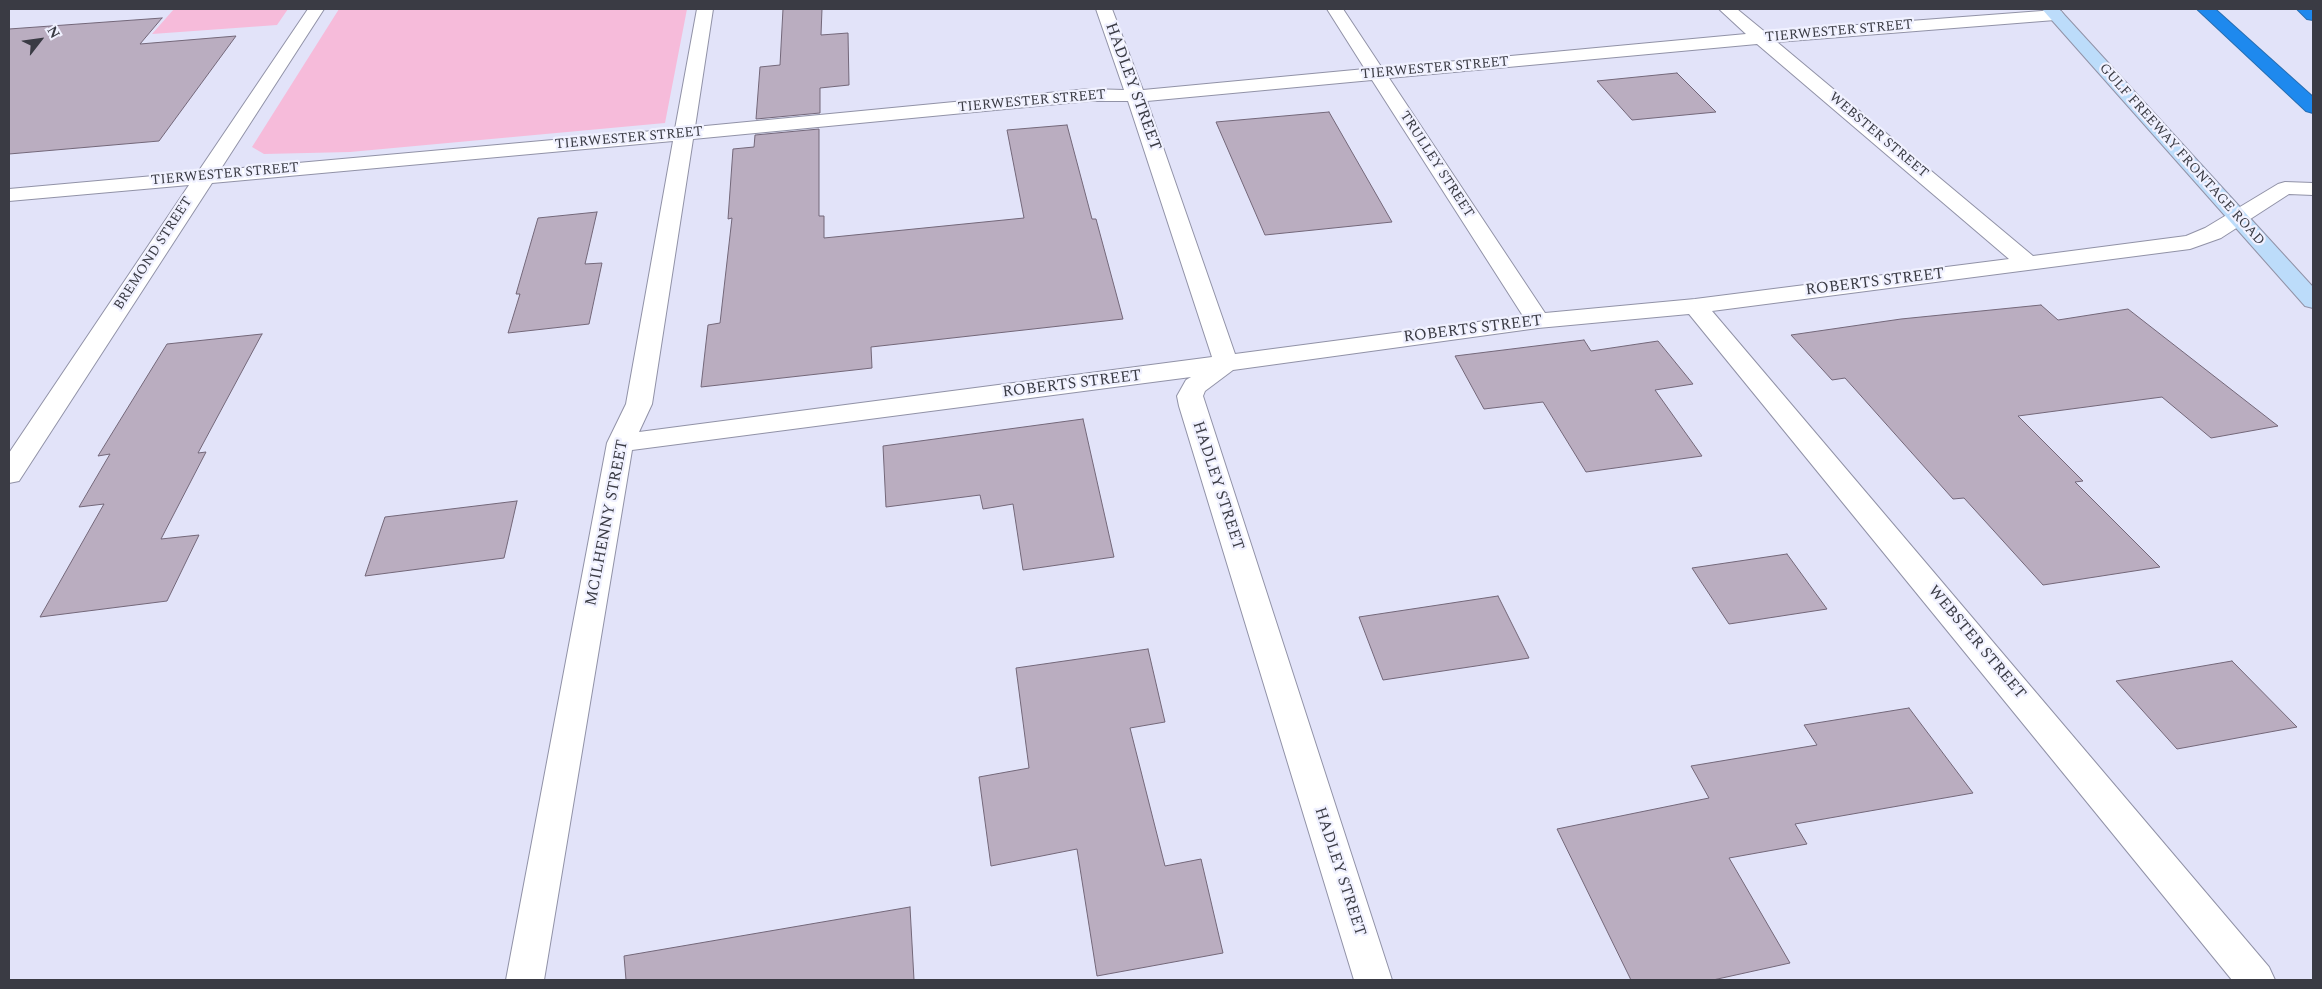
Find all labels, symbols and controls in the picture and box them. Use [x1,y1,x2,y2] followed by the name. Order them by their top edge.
[15,15,65,65] north arrow
[1764,17,1914,47] street label: TIERWESTER STREET
[1100,20,1164,154] street label: HADLEY STREET
[41,22,65,42] text: N
[1360,54,1510,84] street label: TIERWESTER STREET
[2095,60,2267,250] street label: GULF FREEWAY FRONTAGE ROAD
[957,87,1107,117] street label: TIERWESTER STREET
[1825,90,1931,182] street label: WEBSTER STREET
[1395,109,1477,221] street label: TRULLEY STREET
[554,124,704,154] street label: TIERWESTER STREET
[150,160,300,190] street label: TIERWESTER STREET
[111,194,197,314] street label: BREMOND STREET
[1805,265,1945,301] street label: ROBERTS STREET
[1403,312,1543,348] street label: ROBERTS STREET
[1002,367,1142,403] street label: ROBERTS STREET
[1187,419,1247,553] street label: HADLEY STREET
[582,438,634,608] street label: MCILHENNY STREET
[1923,582,2029,704] street label: WEBSTER STREET
[1309,805,1369,939] street label: HADLEY STREET

